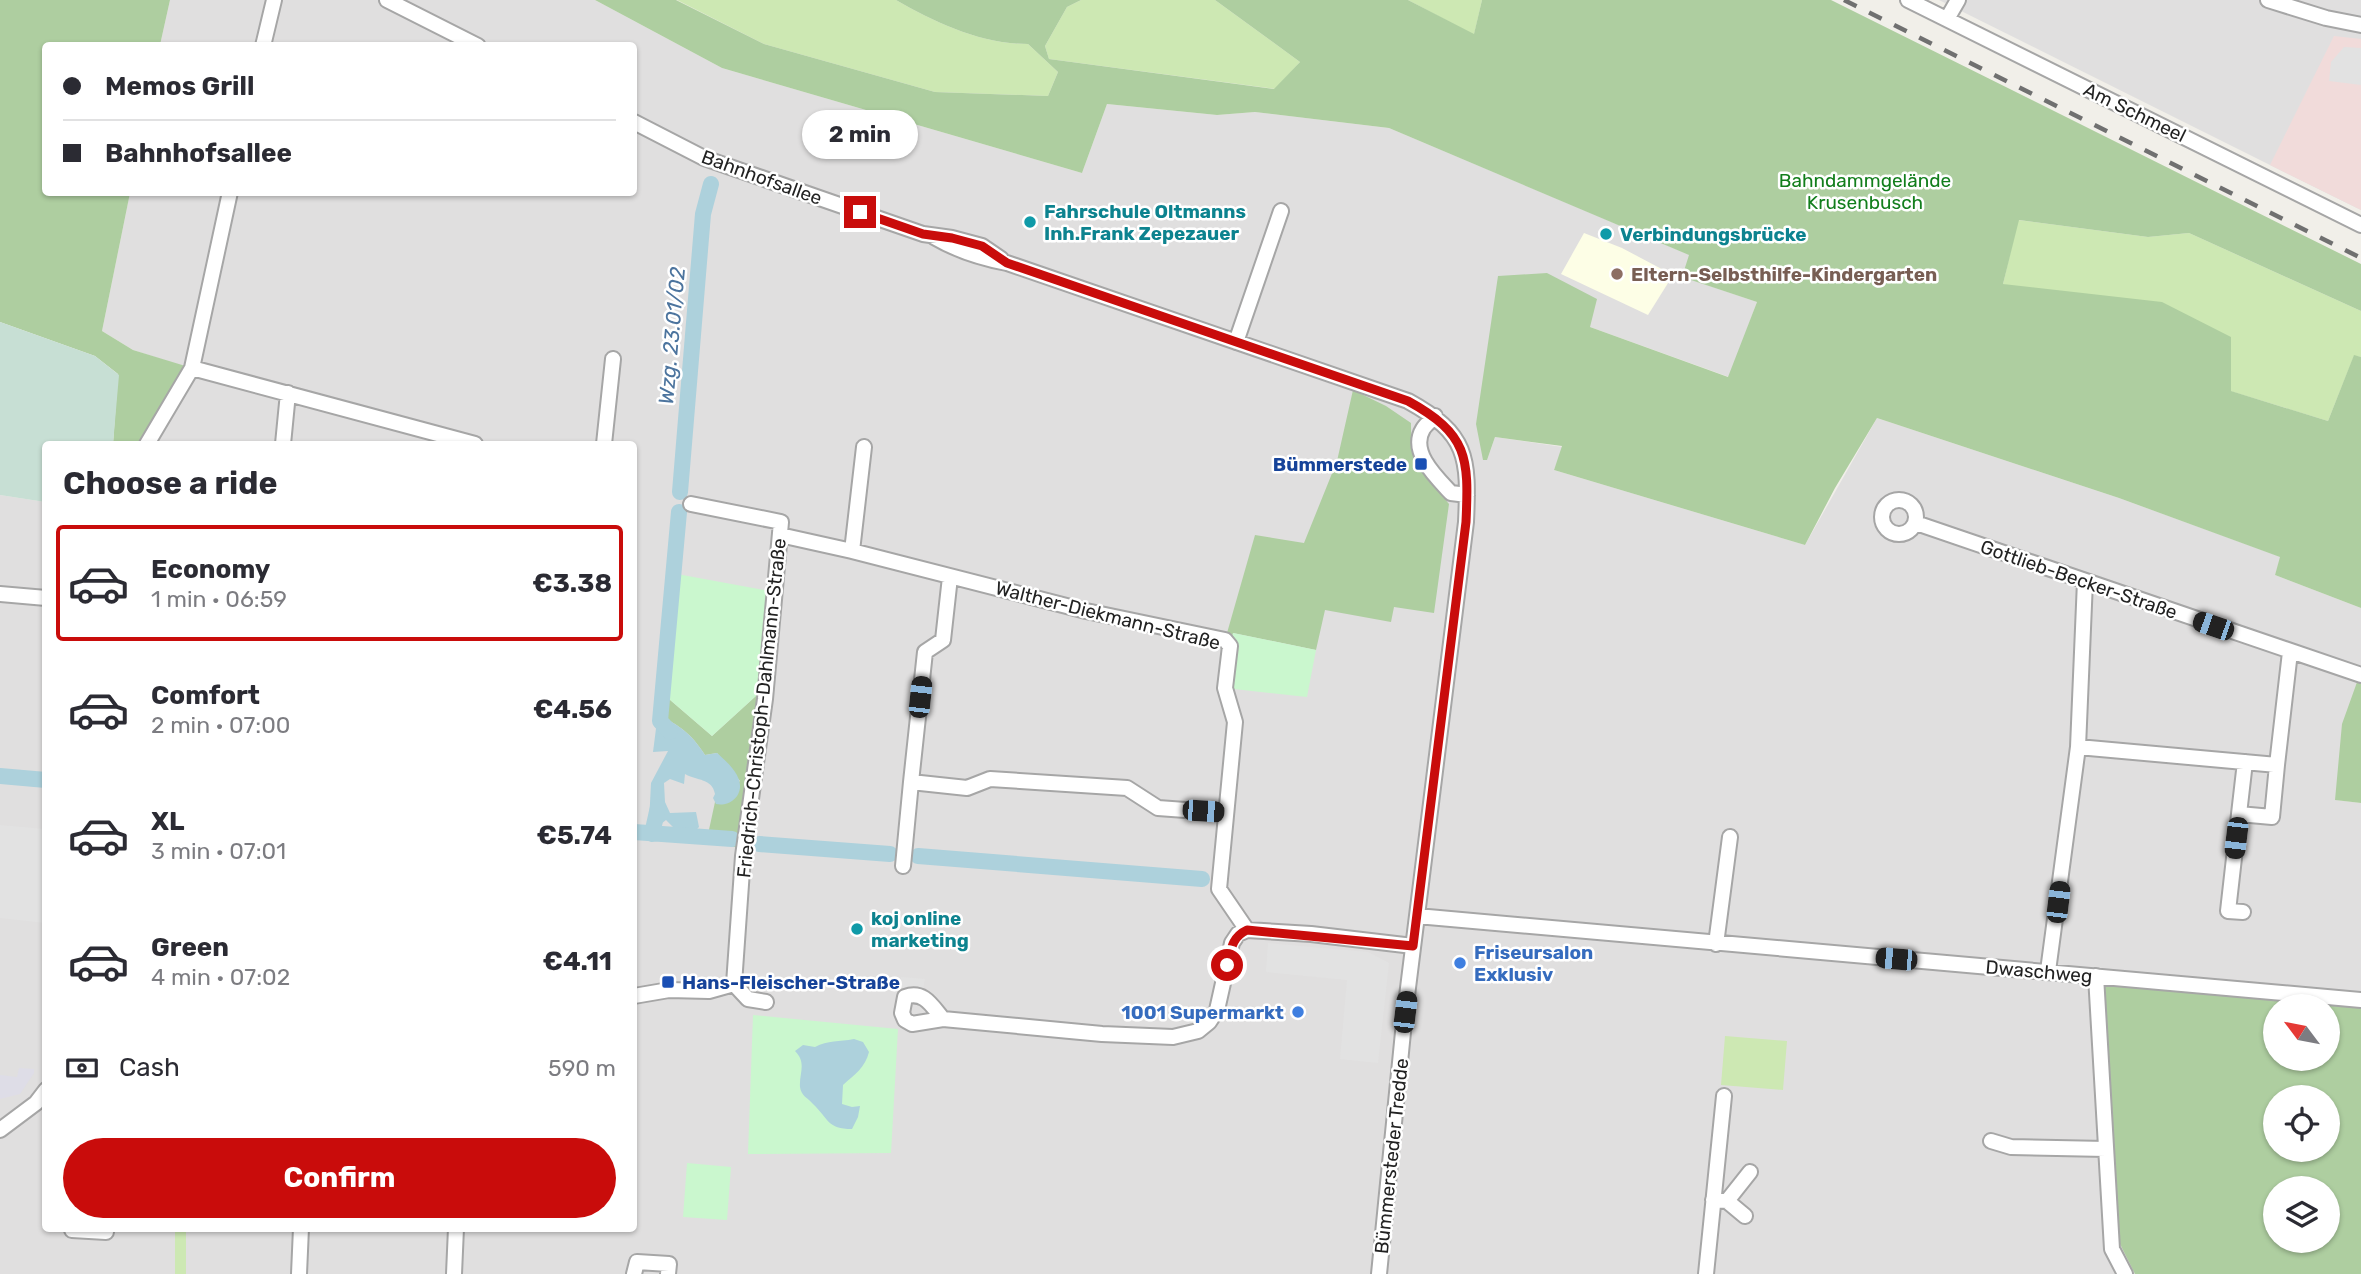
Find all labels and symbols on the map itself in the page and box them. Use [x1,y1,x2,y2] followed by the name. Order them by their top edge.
[2080,78,2190,147] street label: Am Schmeel
[802,110,918,160] callout: 2 min
[698,145,825,210] street label: Bahnhofsallee
[1779,169,1951,214] park label: Bahndammgelände Krusenbusch
[844,196,876,228] route end
[1044,200,1246,245] place label: Fahrschule Oltmanns Inh.Frank Zepezauer
[1022,214,1038,230] marker: Fahrschule Oltmanns Inh.Frank Zepezauer
[1620,223,1807,246] place label: Verbindungsbrücke
[1598,226,1614,242] marker: Verbindungsbrücke
[1631,263,1937,286] place label: Eltern-Selbsthilfe-Kindergarten
[653,266,690,406] water label: Wzg. 23.01/02
[1609,266,1625,282] marker: Eltern-Selbsthilfe-Kindergarten
[1273,453,1407,476] place label: Bümmerstede
[1413,456,1429,472] marker: Bümmerstede
[1977,535,2180,624] street label: Gottlieb-Becker-Straße
[732,537,791,879] street label: Friedrich-Christoph-Dahlmann-Straße
[993,576,1223,655] street label: Walther-Diekmann-Straße
[2190,609,2237,643] car
[908,675,933,719] car
[1182,799,1225,823] car
[2224,816,2249,860] car
[2046,880,2071,924] car
[871,907,969,952] place label: koj online marketing
[849,921,865,937] marker: koj online marketing
[1474,941,1593,986] place label: Friseursalon Exklusiv
[1875,947,1918,971] car
[1211,949,1243,981] route start
[1452,955,1468,971] marker: Friseursalon Exklusiv
[1985,955,2093,988] street label: Dwaschweg
[682,971,900,994] place label: Hans-Fleischer-Straße
[660,974,676,990] marker: Hans-Fleischer-Straße
[1393,990,1418,1034] car
[2263,994,2340,1071] north arrow
[1121,1001,1284,1024] place label: 1001 Supermarkt
[1290,1004,1306,1020] marker: 1001 Supermarkt
[1370,1057,1413,1255] street label: Bümmersteder Tredde

